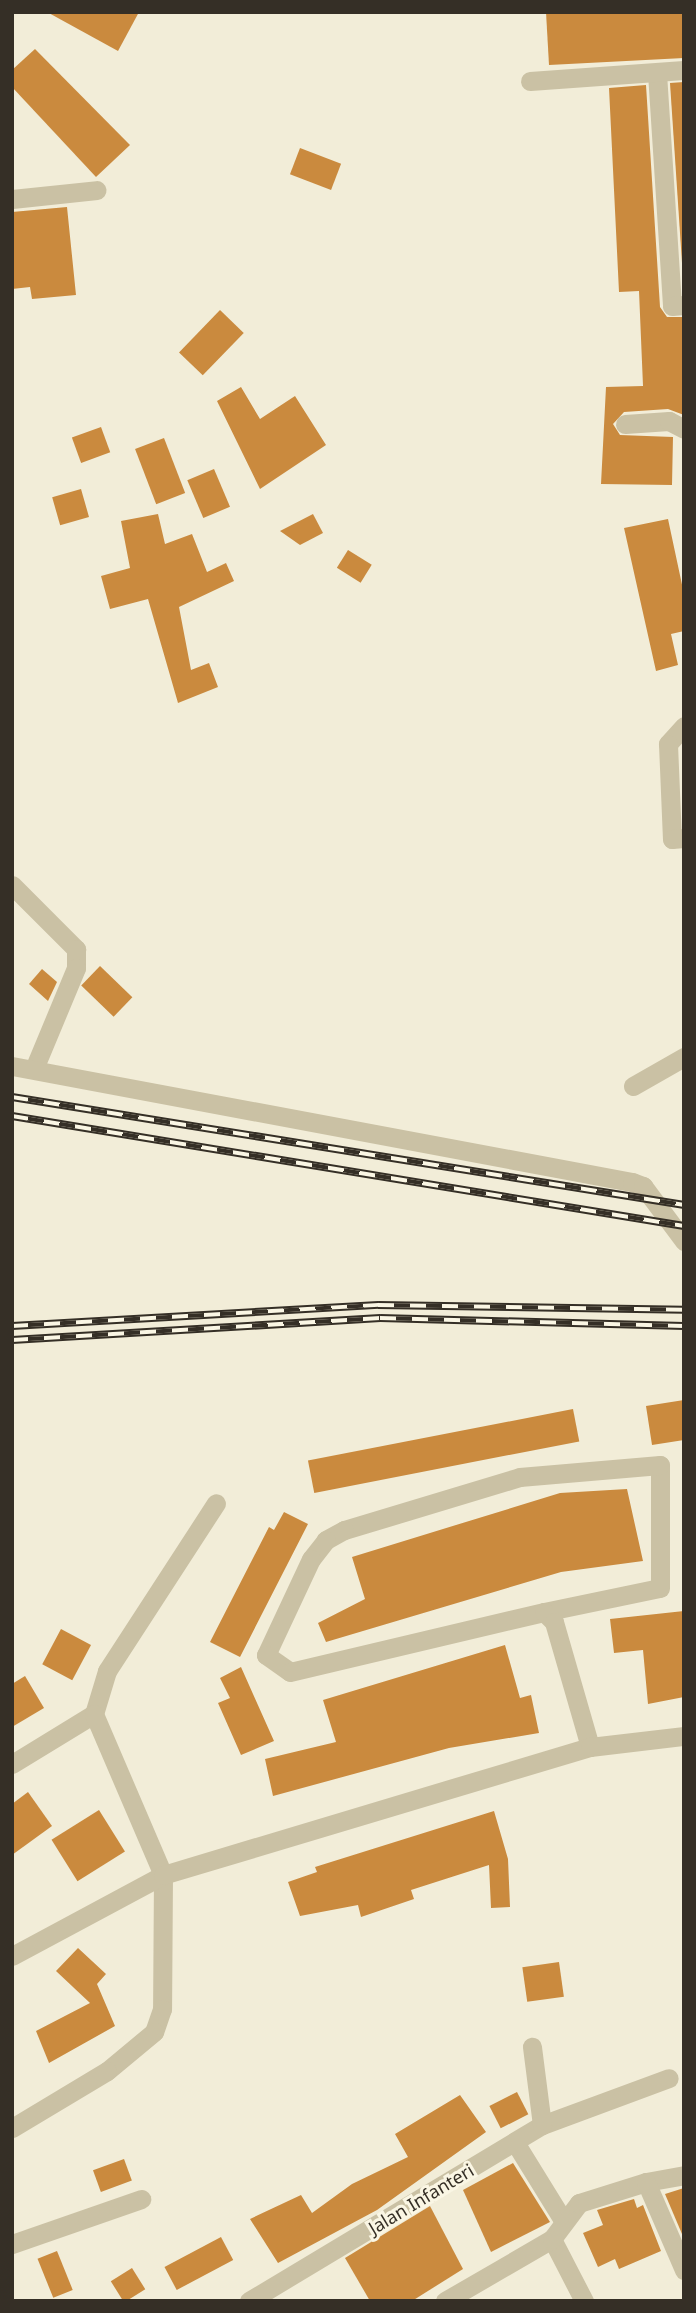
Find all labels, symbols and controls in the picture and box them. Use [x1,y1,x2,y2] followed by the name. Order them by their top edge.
[364,2159,478,2239] street label: Jalan Infanteri

